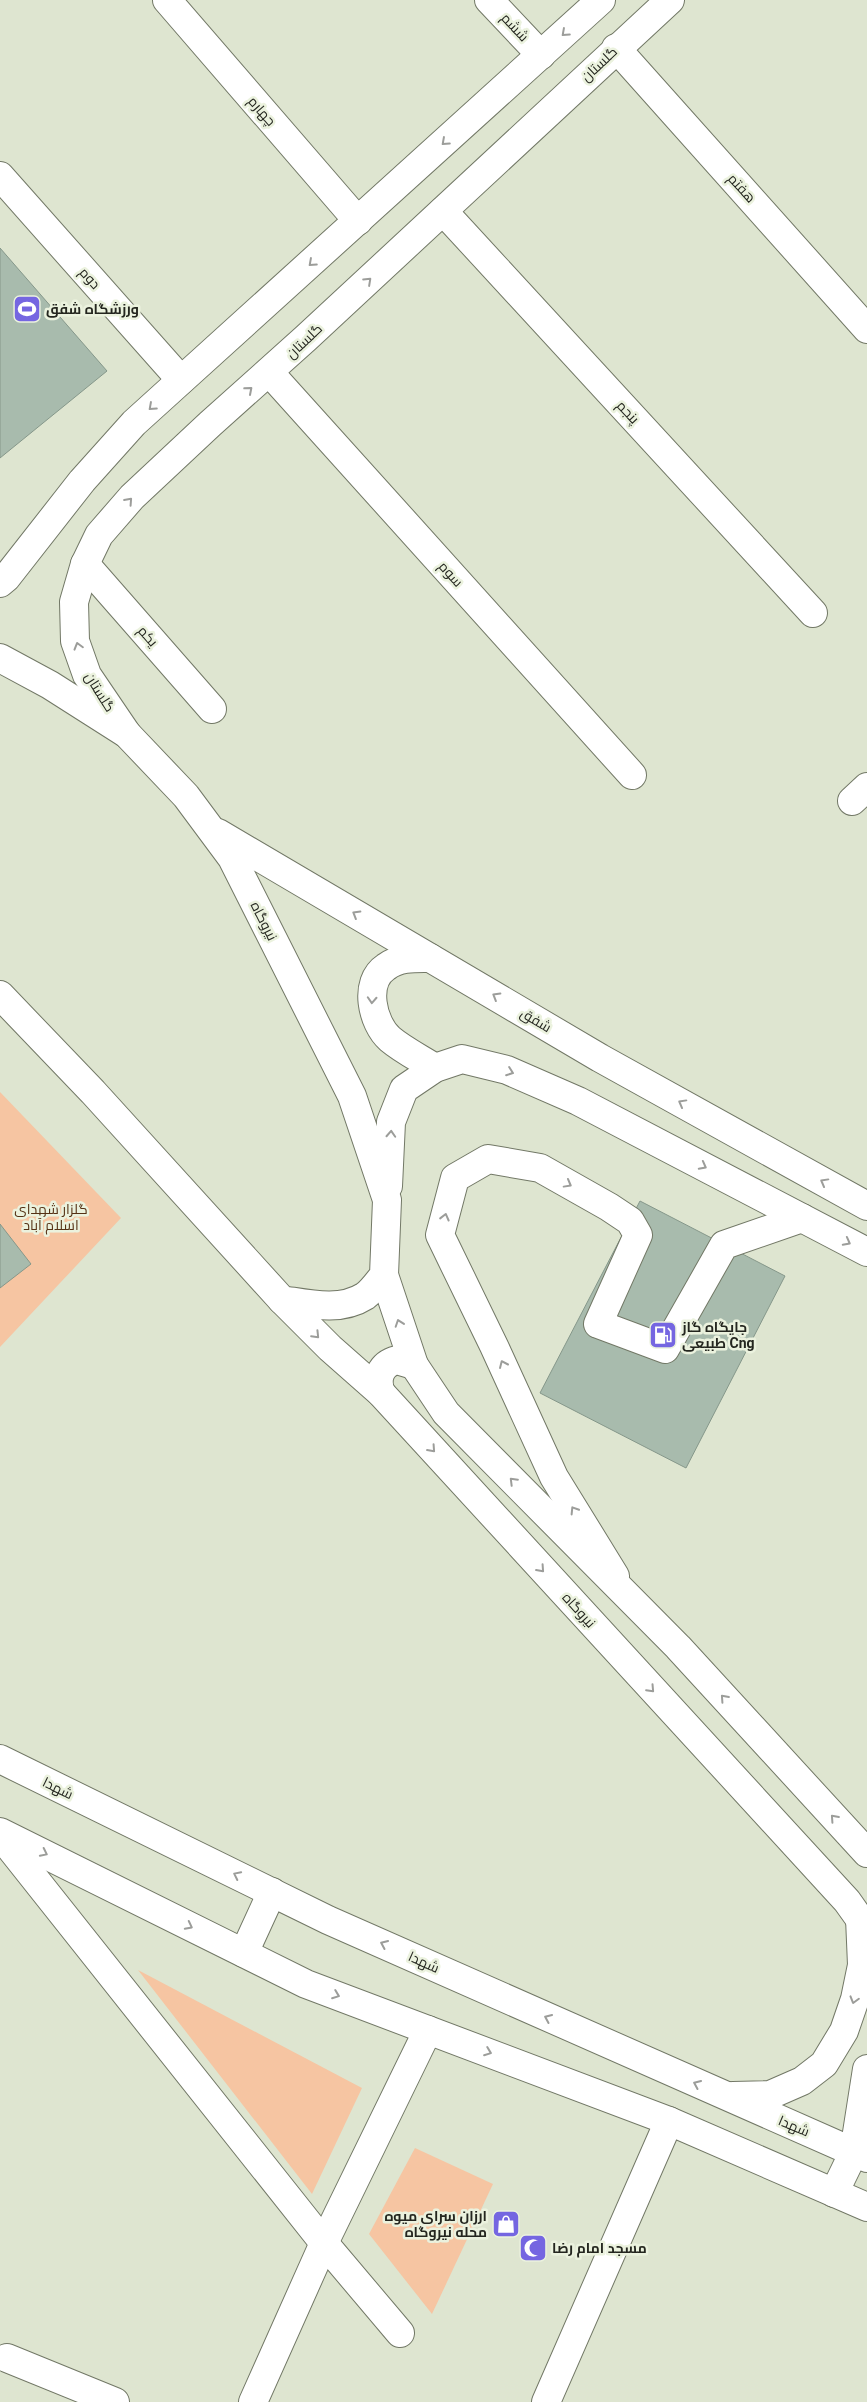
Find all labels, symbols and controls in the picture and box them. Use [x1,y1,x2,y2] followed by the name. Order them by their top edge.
[496,10,532,46] street label: ششم
[562,27,571,36] one-way arrow
[578,43,620,85] street label: گلستان
[243,93,279,130] street label: چهارم
[442,137,451,146] one-way arrow
[723,170,759,207] street label: هفتم
[308,257,317,266] one-way arrow
[75,264,104,293] street label: دوم
[363,278,372,287] one-way arrow
[12,294,42,324] sports icon: ورزشگاه شفق
[46,301,139,318] place label: ورزشگاه شفق
[283,320,325,362] street label: گلستان
[243,387,252,396] one-way arrow
[612,397,643,428] street label: پنجم
[148,401,157,410] one-way arrow
[123,497,132,506] one-way arrow
[434,558,466,591] street label: سوم
[133,622,161,651] street label: یکم
[73,643,83,651] one-way arrow
[82,669,118,715] street label: گلستان
[247,899,281,943] street label: نیروگاه
[352,910,361,920] one-way arrow
[492,993,501,1003] one-way arrow
[367,996,378,1004] one-way arrow
[517,1005,554,1036] street label: شفق
[505,1066,514,1076] one-way arrow
[678,1100,687,1110] one-way arrow
[385,1130,396,1138] one-way arrow
[697,1160,706,1170] one-way arrow
[562,1177,571,1187] one-way arrow
[821,1178,830,1188] one-way arrow
[14,1201,88,1235] park label: گلزار شهدای اسلام آباد
[439,1212,450,1221] one-way arrow
[841,1236,850,1246] one-way arrow
[681,1319,755,1352] place label: جایگاه گاز طبیعی Cng
[395,1320,405,1328] one-way arrow
[648,1320,678,1350] fuel station icon: جایگاه گاز طبیعی Cng
[311,1329,320,1338] one-way arrow
[498,1360,509,1369] one-way arrow
[426,1443,435,1452] one-way arrow
[510,1478,519,1487] one-way arrow
[571,1506,581,1515] one-way arrow
[535,1563,544,1572] one-way arrow
[559,1589,599,1631] street label: نیروگاه
[645,1683,654,1692] one-way arrow
[721,1694,730,1703] one-way arrow
[40,1774,76,1802] street label: شهدا
[831,1814,840,1823] one-way arrow
[38,1847,47,1857] one-way arrow
[233,1871,242,1881] one-way arrow
[184,1920,193,1930] one-way arrow
[380,1940,389,1951] one-way arrow
[406,1948,442,1976] street label: شهدا
[331,1989,340,1999] one-way arrow
[850,1996,860,2004] one-way arrow
[544,2013,553,2024] one-way arrow
[483,2046,492,2057] one-way arrow
[693,2079,702,2090] one-way arrow
[776,2112,812,2140] street label: شهدا
[385,2208,487,2241] place label: ارزان سرای میوه محله نیروگاه
[491,2209,521,2239] shop icon: ارزان سرای میوه محله نیروگاه
[518,2233,548,2263] mosque icon: مسجد امام رضا
[552,2240,647,2258] place label: مسجد امام رضا

